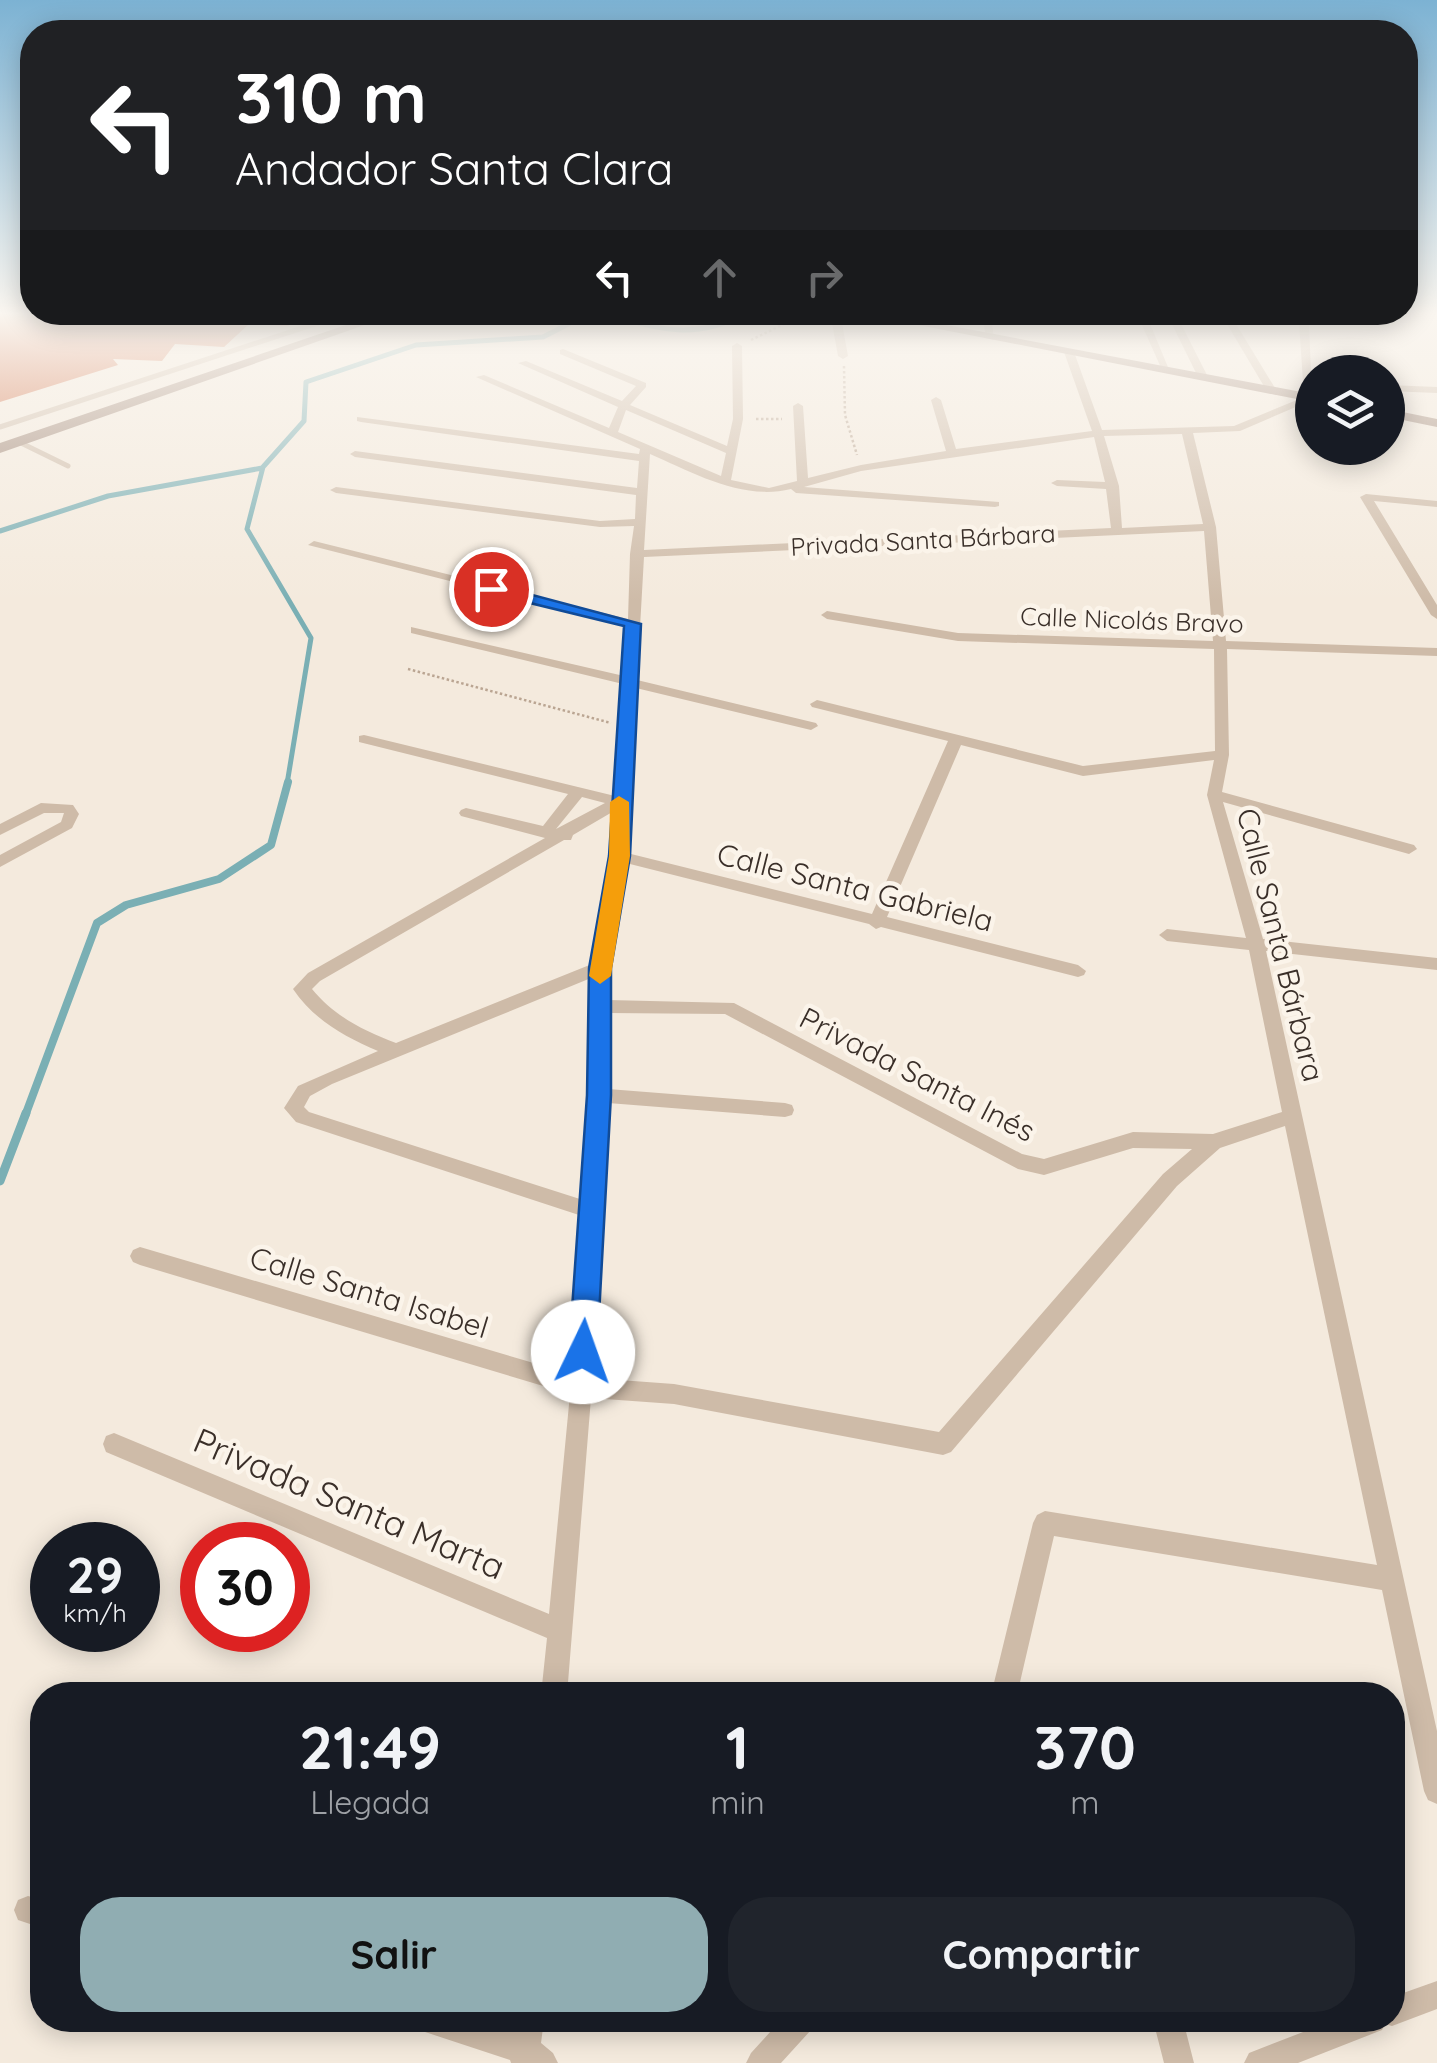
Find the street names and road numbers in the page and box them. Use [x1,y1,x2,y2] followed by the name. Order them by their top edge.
[790,517,1056,562] street label: Privada Santa Bárbara
[1020,600,1244,639] street label: Calle Nicolás Bravo
[1229,804,1333,1085] street label: Calle Santa Bárbara
[713,834,997,940] street label: Calle Santa Gabriela
[793,998,1042,1150] street label: Privada Santa Inés
[245,1238,493,1346] street label: Calle Santa Isabel
[187,1418,512,1589] street label: Privada Santa Marta

